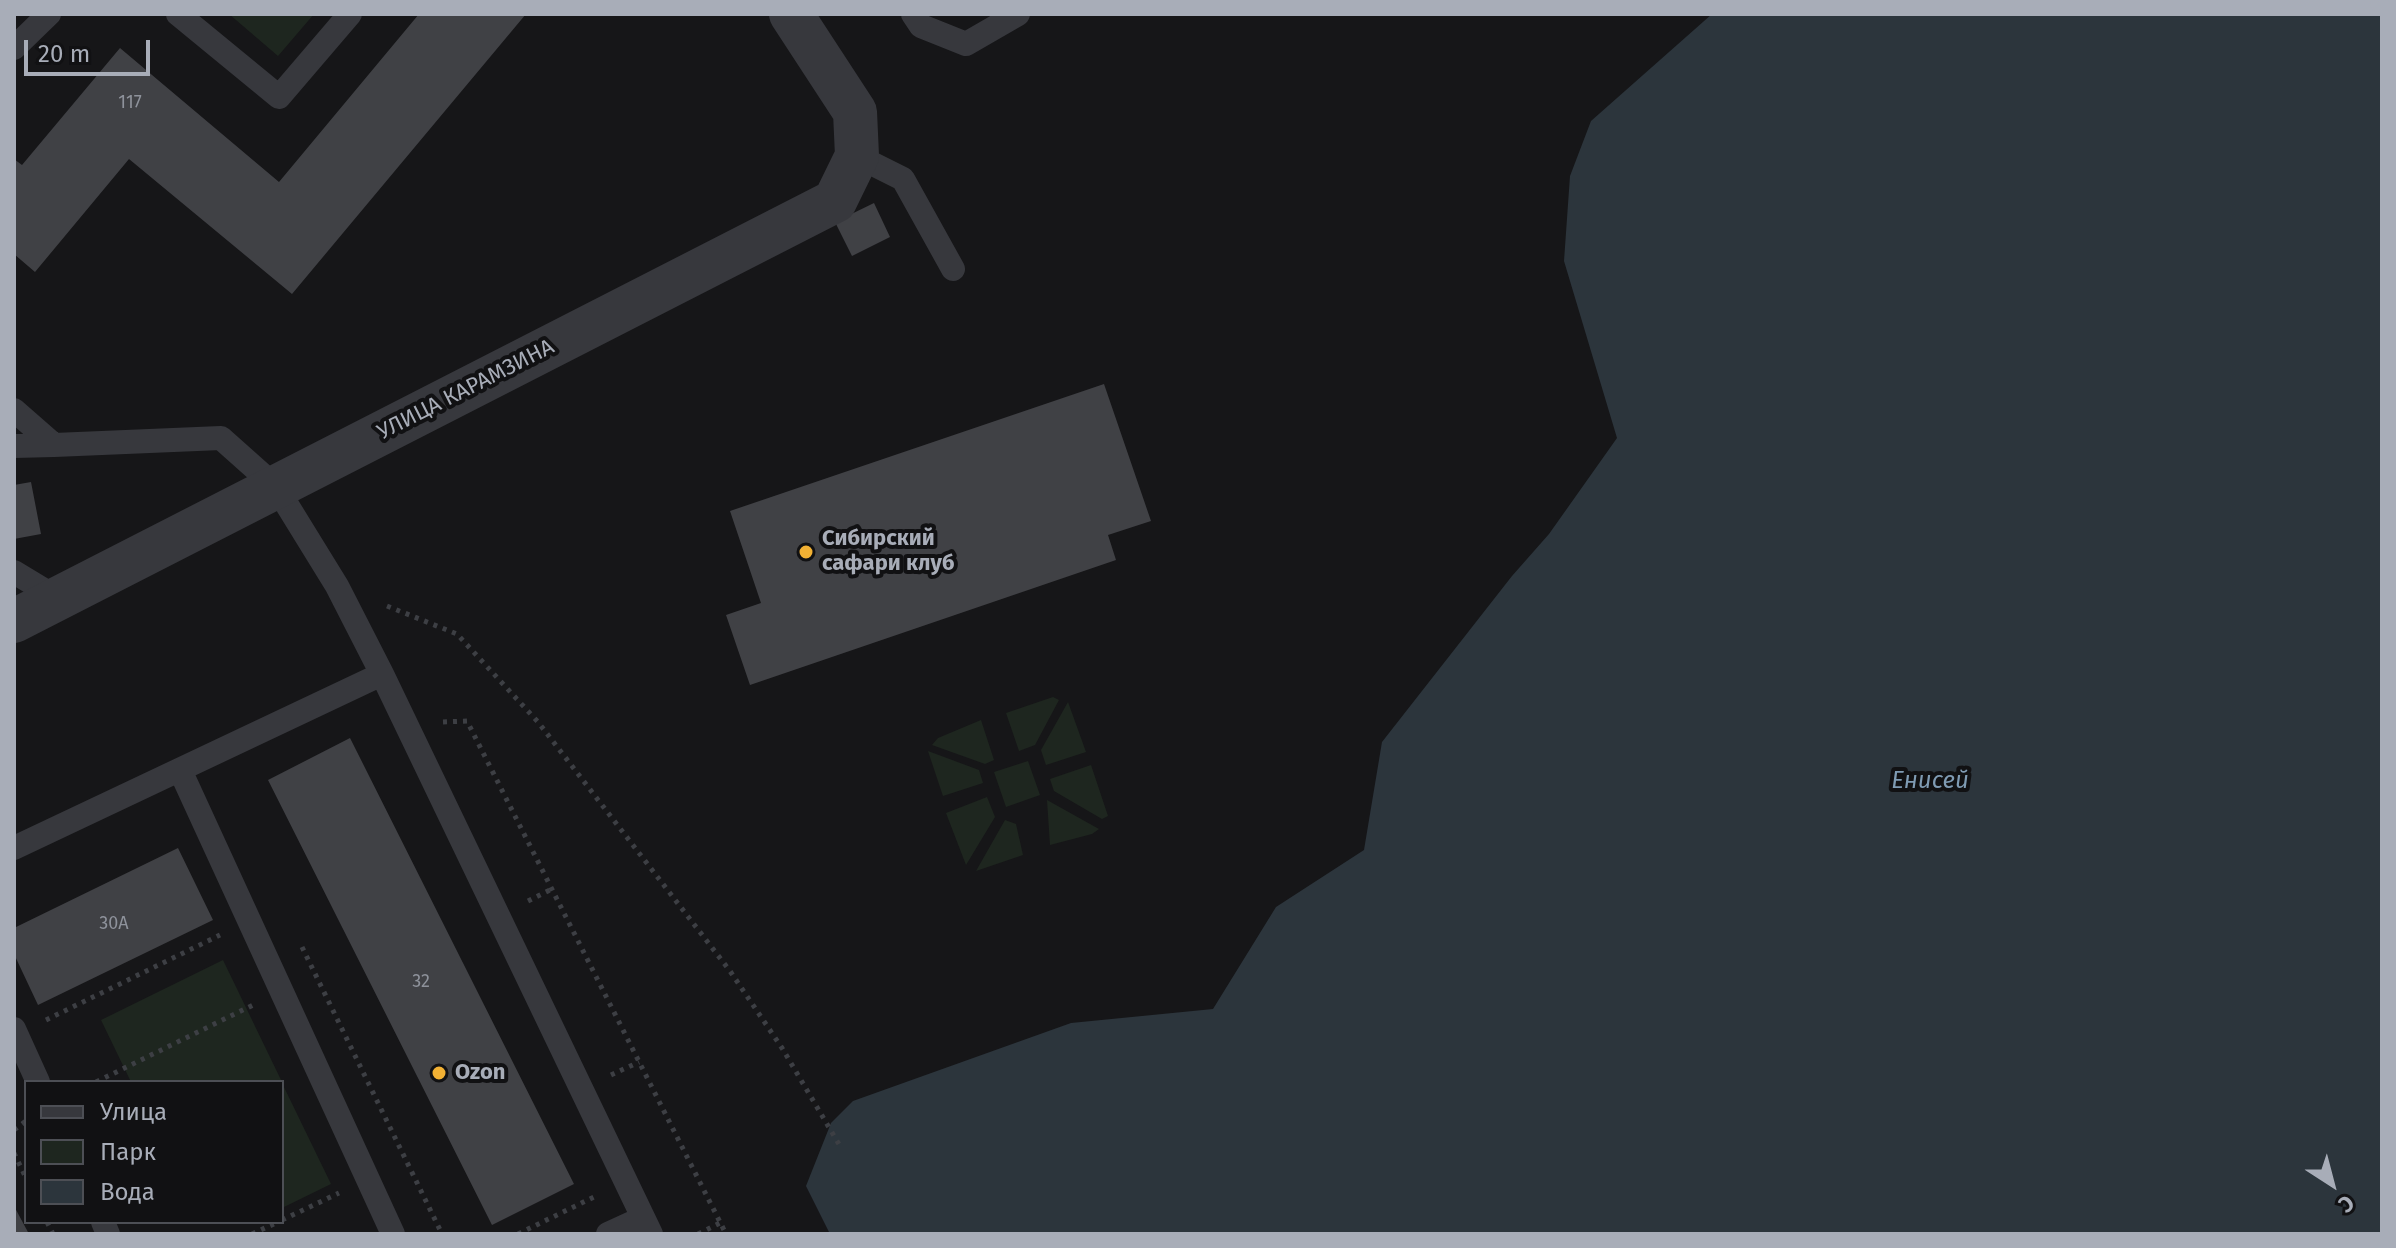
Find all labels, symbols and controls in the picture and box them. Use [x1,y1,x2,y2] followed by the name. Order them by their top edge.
[28,24,154,74] scale bar
[38,40,90,68] text: 20 m
[118,92,142,114] house number: 117
[373,334,559,446] street label: УЛИЦА КАРАМЗИНА
[822,526,955,578] place label: Сибирский сафари клуб
[797,543,815,561] marker: Сибирский сафари клуб
[1891,767,1969,795] water label: Енисей
[99,913,129,935] house number: 30А
[412,971,430,993] house number: 32
[455,1060,505,1086] place label: Ozon
[430,1064,448,1082] marker: Ozon
[24,1080,284,1224] legend
[100,1098,167,1126] text: Улица
[100,1138,156,1166] text: Парк
[2292,1144,2372,1224] north arrow
[100,1178,155,1206] text: Вода
[2333,1189,2359,1218] text: С

